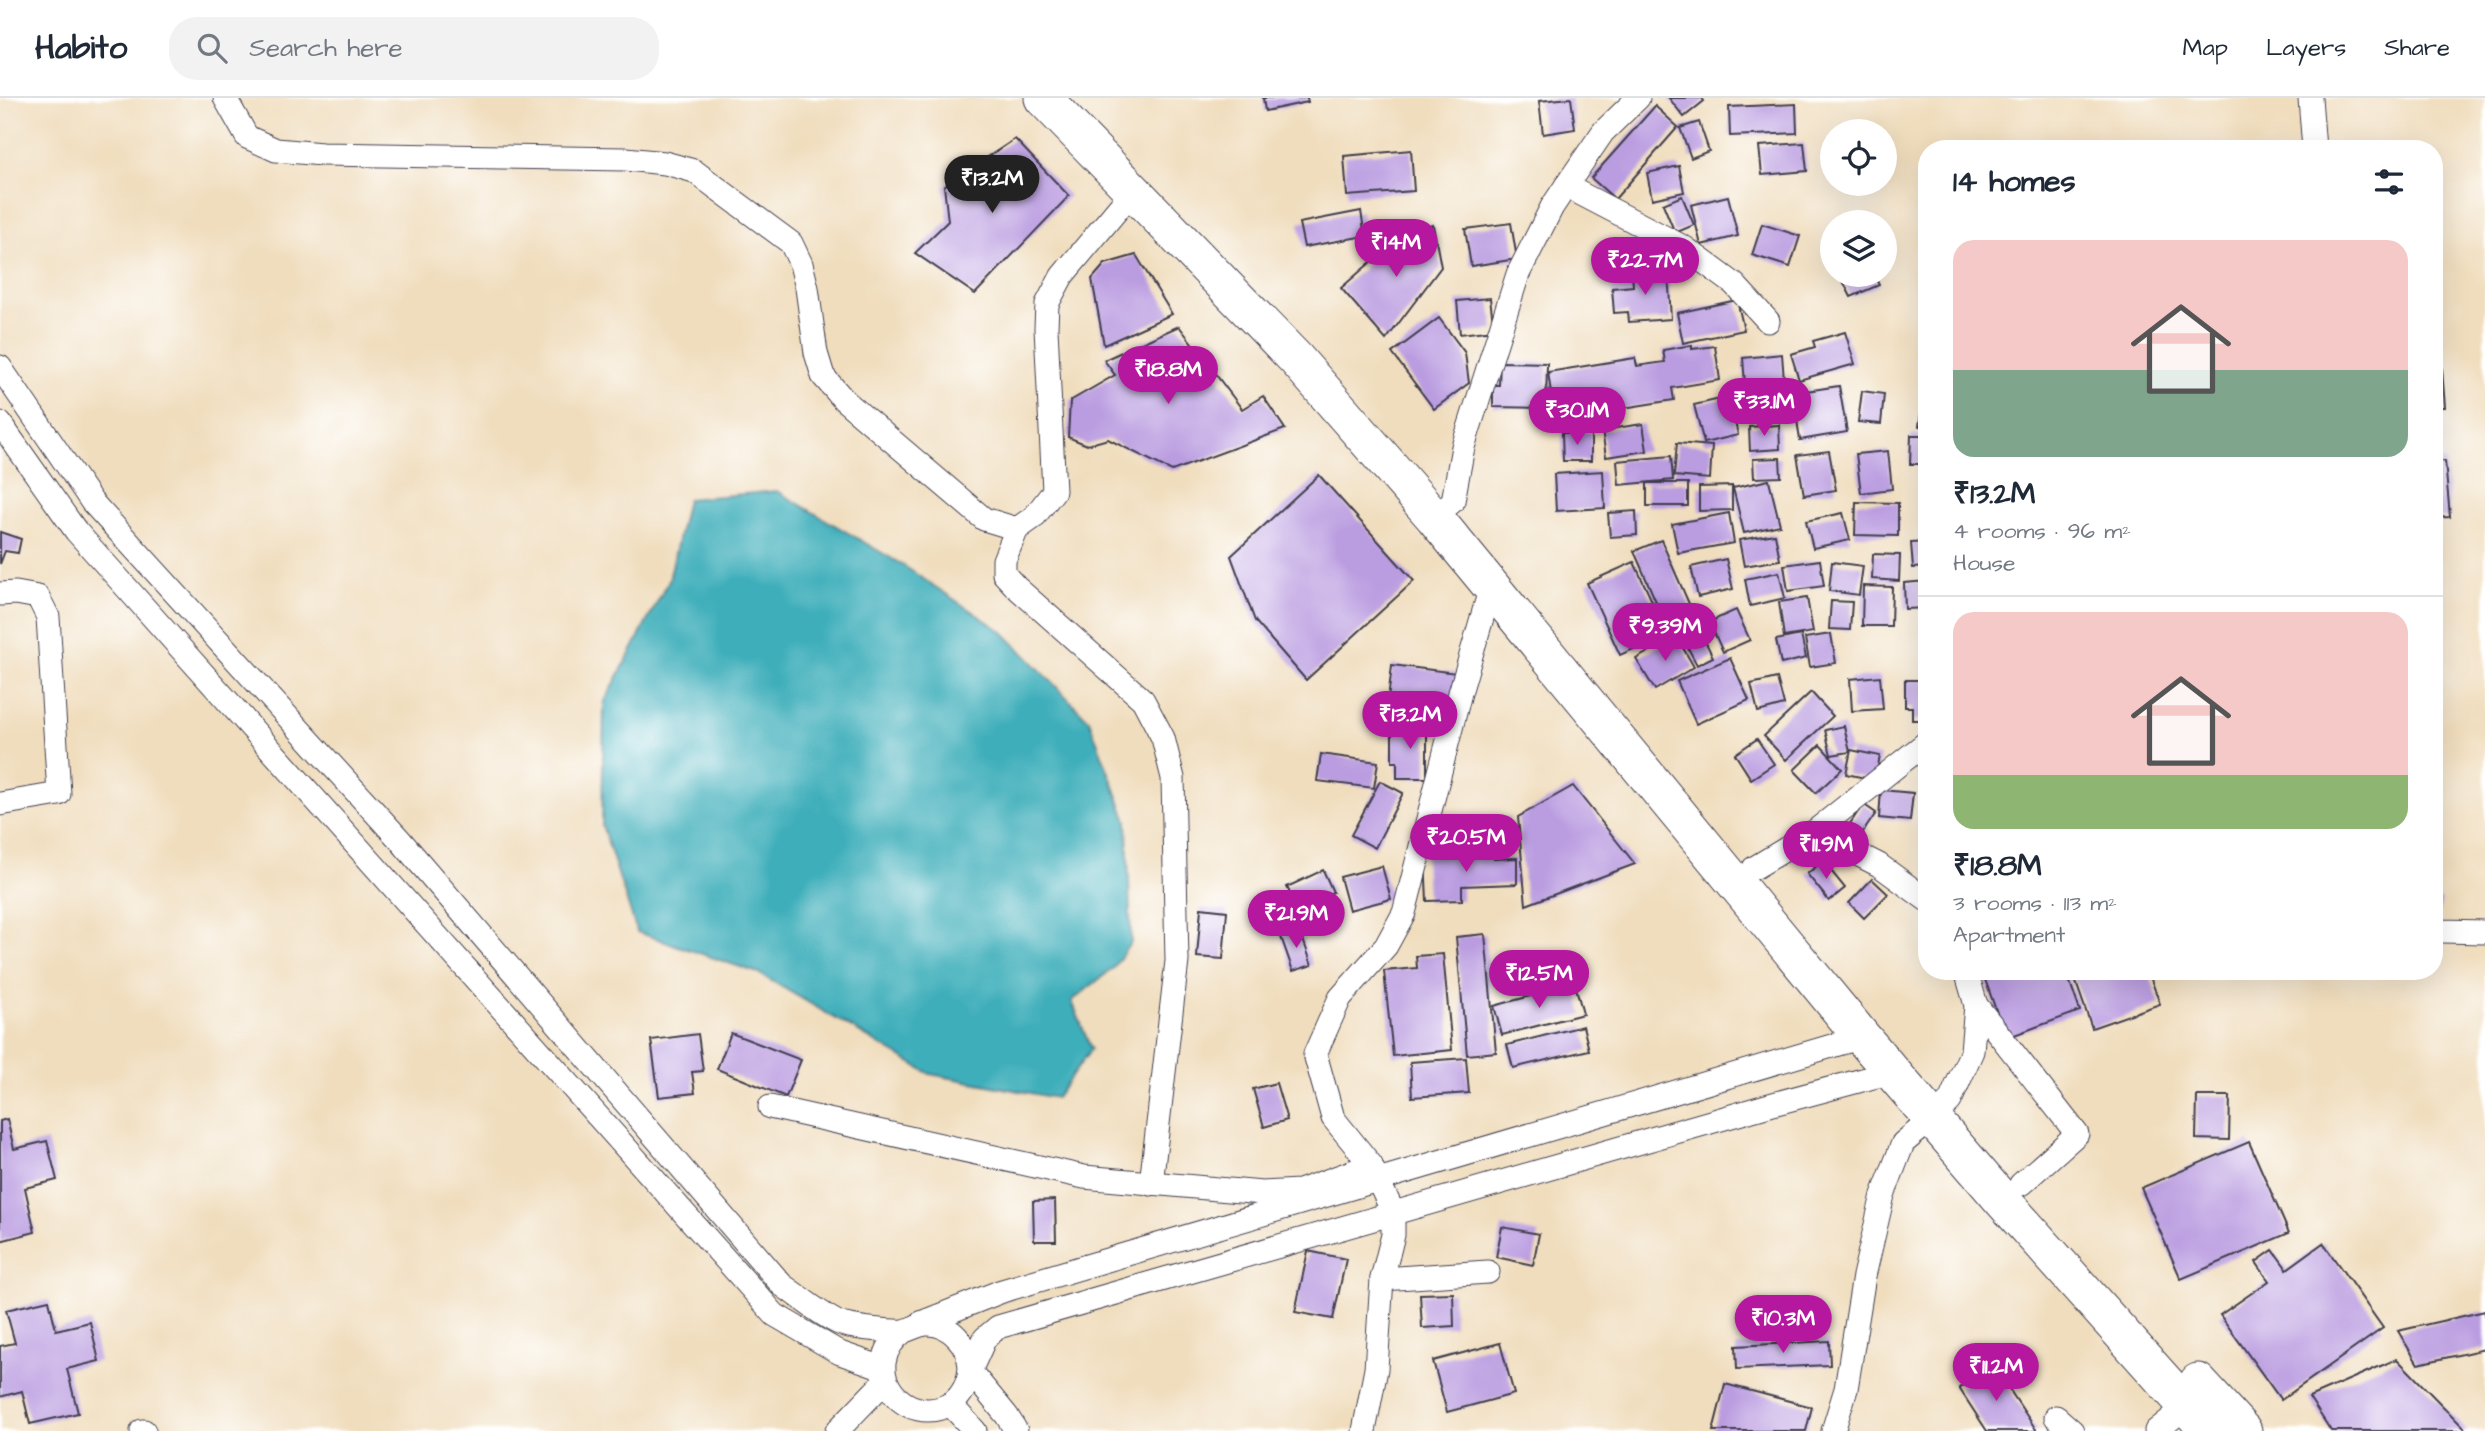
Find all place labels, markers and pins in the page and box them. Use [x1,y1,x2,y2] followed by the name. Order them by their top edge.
[935,156,1049,215] pin: ₹13.2M
[1355,220,1437,279] pin: ₹14M
[1588,238,1702,297] pin: ₹22.7M
[1111,346,1225,406] pin: ₹18.8M
[1707,378,1821,438] pin: ₹33.1M
[1520,388,1634,447] pin: ₹30.1M
[1608,603,1722,663] pin: ₹9.39M
[1353,692,1467,751] pin: ₹13.2M
[1409,814,1523,874] pin: ₹20.5M
[1769,822,1883,881] pin: ₹11.9M
[1239,890,1353,950] pin: ₹21.9M
[1482,950,1596,1010] pin: ₹12.5M
[1726,1296,1840,1355] pin: ₹10.3M
[1939,1344,2053,1403] pin: ₹11.2M

